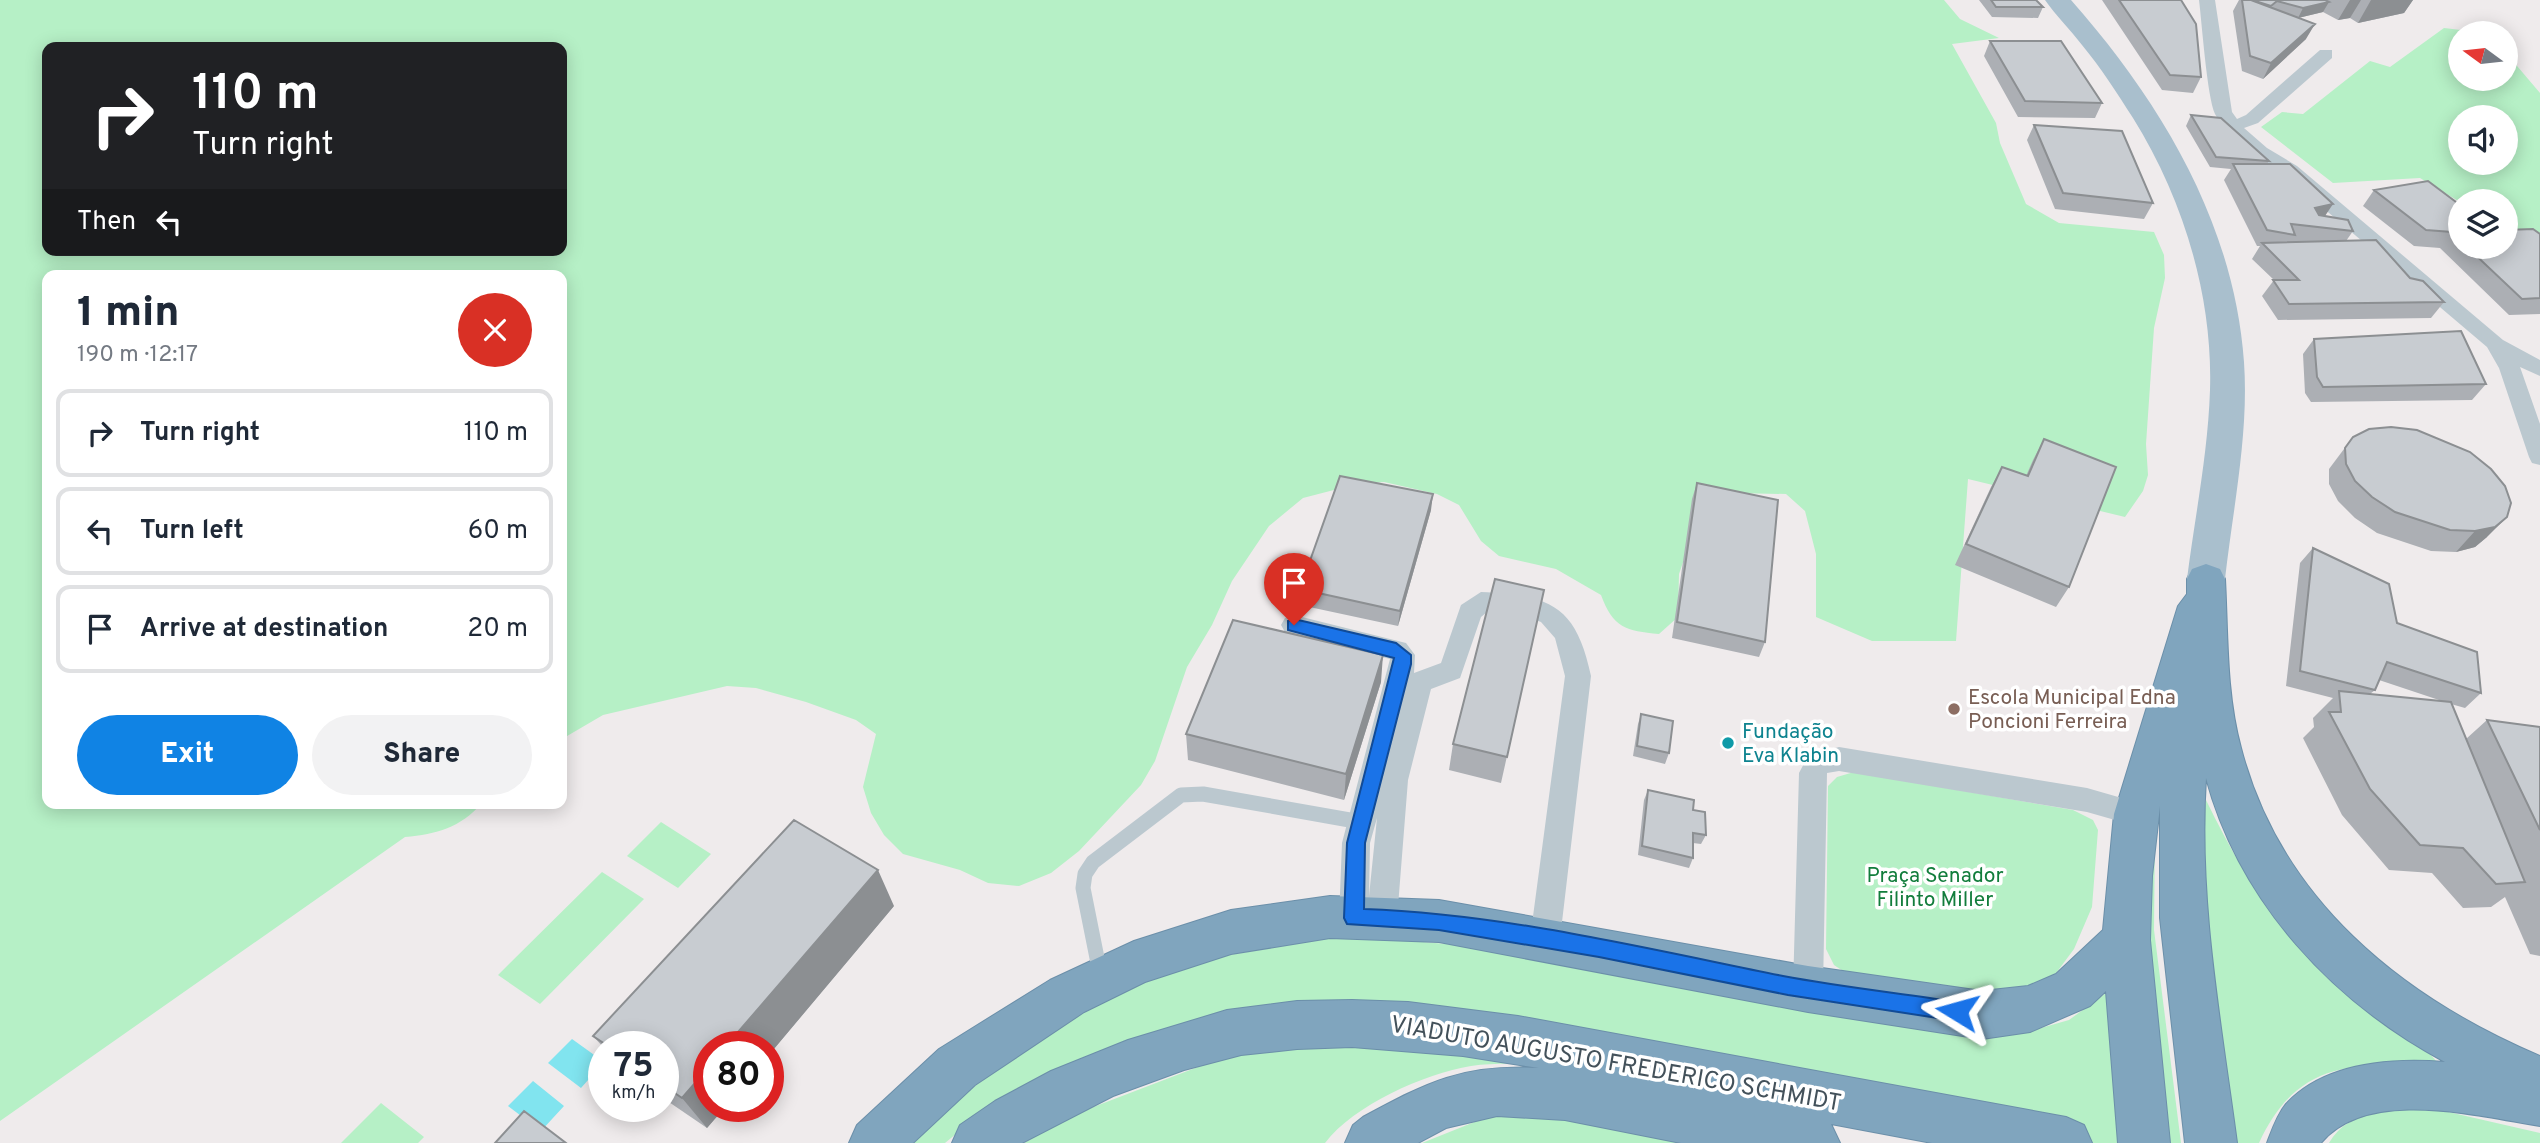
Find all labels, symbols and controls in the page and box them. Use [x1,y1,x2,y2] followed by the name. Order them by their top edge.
[2448,21,2518,91] north arrow
[2448,21,2518,259] map controls
[192,65,319,127] text: 110 m
[77,70,168,161] icon: right
[2448,105,2518,175] button: sound
[192,126,334,166] text: Turn right
[2448,189,2518,259] button: layers
[150,203,188,241] icon: left
[77,206,136,239] text: Then
[77,288,180,341] text: 1 min
[458,293,532,367] button: close
[77,341,198,370] text: 190 m · 12:17
[81,414,119,452] icon: right
[140,417,260,450] text: Turn right
[464,417,528,450] text: 110 m
[81,512,119,550] icon: left
[140,515,244,548] text: Turn left
[468,515,528,548] text: 60 m
[1264,553,1324,625] pin
[1275,564,1313,602] icon: arrive
[81,610,119,648] icon: arrive
[140,613,388,646] text: Arrive at destination
[467,613,528,646] text: 20 m
[1968,685,2176,736] place label: Escola Municipal Edna Poncioni Ferreira
[1946,701,1962,717] marker: Escola Municipal Edna Poncioni Ferreira
[77,715,298,795] button: Exit
[312,715,532,795] button: Share
[1742,719,1839,770] place label: Fundação Eva Klabin
[1720,735,1736,751] marker: Fundação Eva Klabin
[1866,863,2004,914] park label: Praça Senador Filinto Miller
[1920,974,1994,1048] position arrow
[1388,1010,1843,1119] street label: VIADUTO AUGUSTO FREDERICO SCHMIDT
[693,1031,784,1122] speed limit sign: 80
[613,1045,654,1089] text: 75
[612,1082,655,1105] text: km/h

